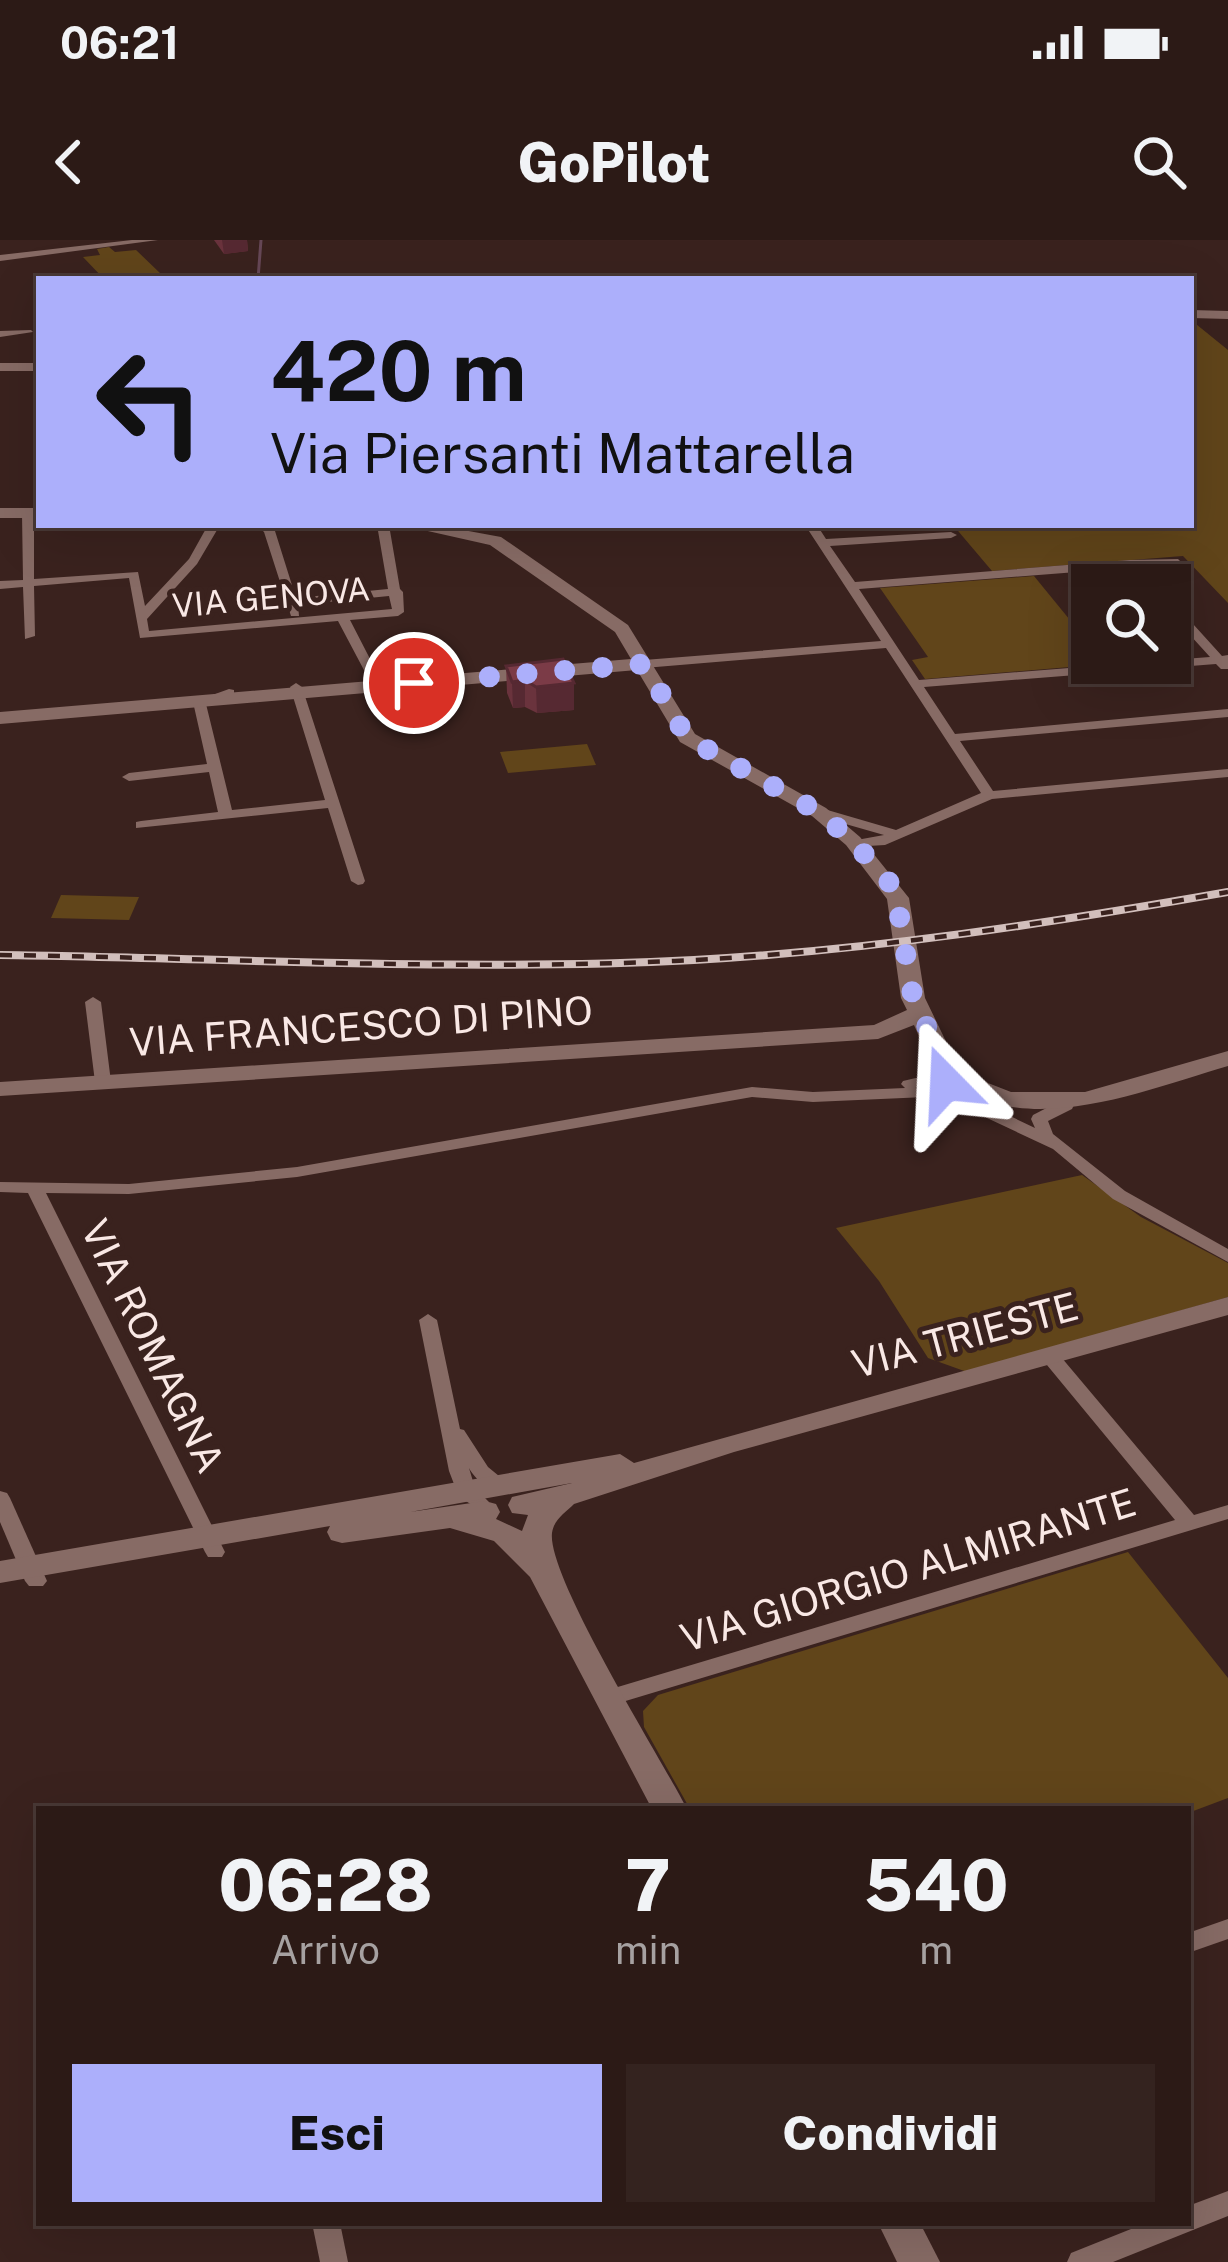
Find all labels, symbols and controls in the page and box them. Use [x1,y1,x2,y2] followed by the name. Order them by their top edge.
[60,16,179,69] text: 06:21
[36,129,102,195] icon: back
[1126,129,1192,195] icon: search
[517,131,711,194] text: GoPilot
[270,321,527,420] text: 420 m
[72,324,228,480] icon: left
[270,422,855,485] text: Via Piersanti Mattarella
[1071,564,1191,684] map controls
[1071,564,1191,684] button: search
[171,569,371,625] street label: VIA GENOVA
[363,632,465,734] pin
[381,650,447,716] icon: arrive
[128,987,594,1065] street label: VIA FRANCESCO DI PINO
[883,1020,1009,1146] position arrow
[72,1212,234,1480] street label: VIA ROMAGNA
[847,1283,1083,1387] street label: VIA TRIESTE
[675,1479,1141,1661] street label: VIA GIORGIO ALMIRANTE
[218,1843,433,1927] text: 06:28
[625,1843,671,1927] text: 7
[863,1843,1009,1927] text: 540
[271,1927,380,1973] text: Arrivo
[615,1927,681,1973] text: min
[919,1927,953,1973] text: m
[72,2064,602,2202] button: Esci
[626,2064,1155,2202] button: Condividi

